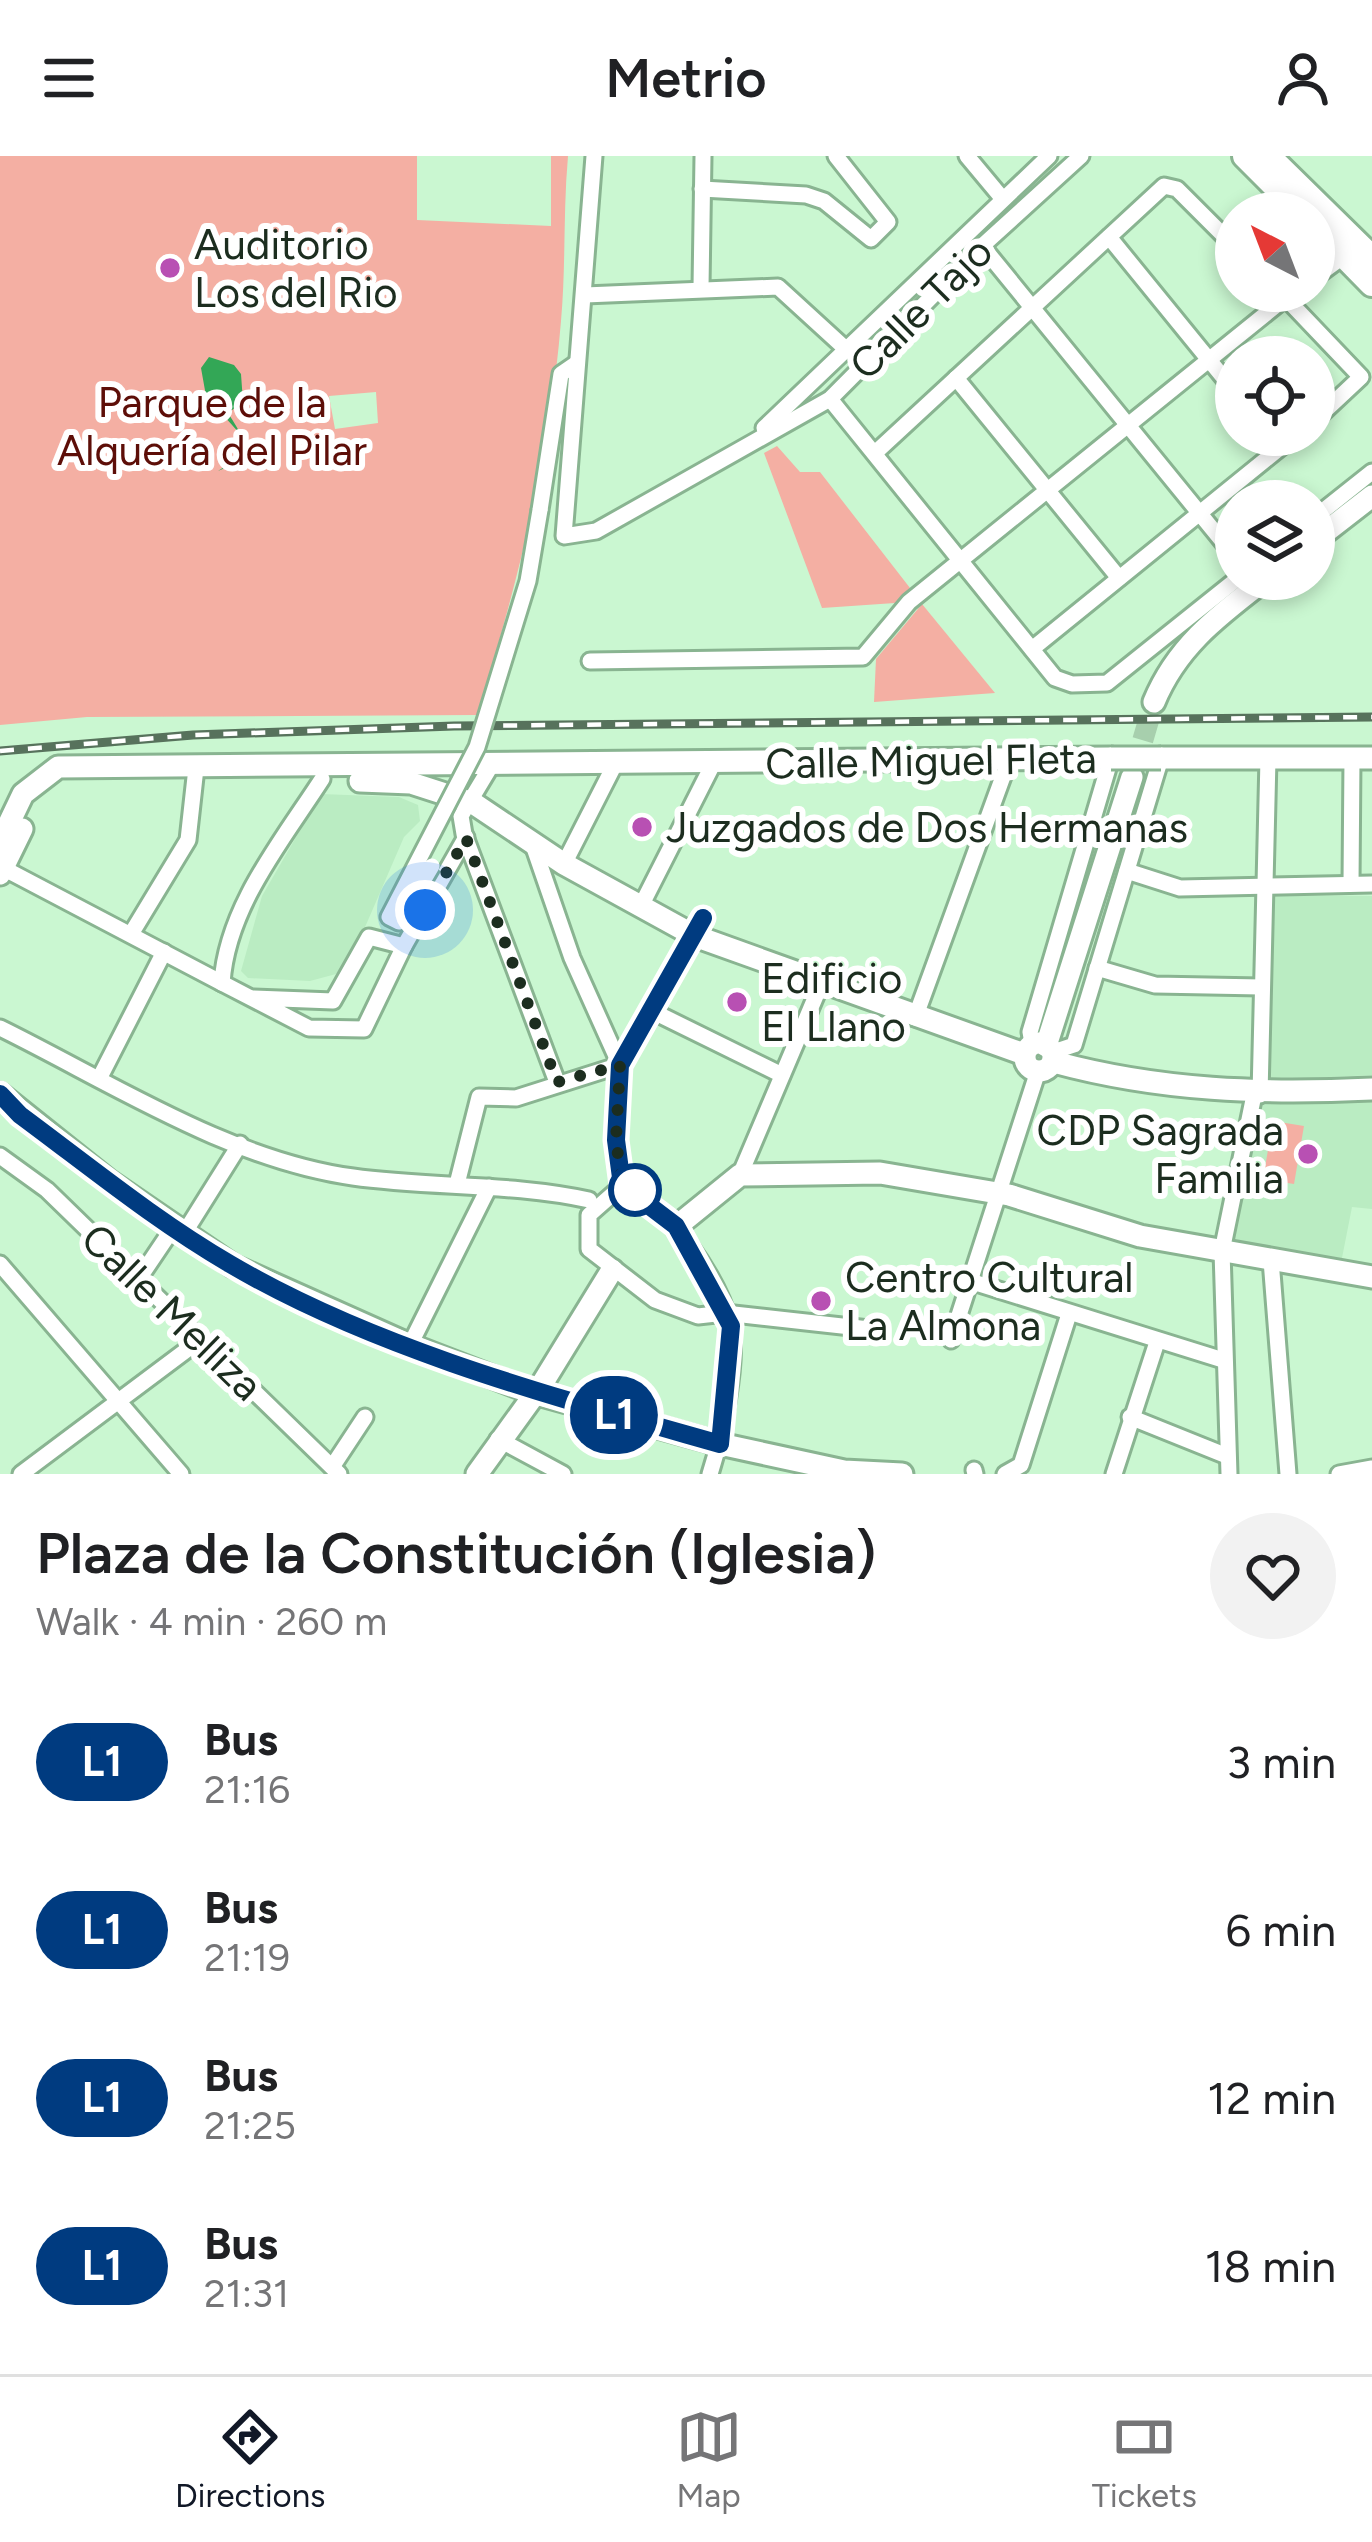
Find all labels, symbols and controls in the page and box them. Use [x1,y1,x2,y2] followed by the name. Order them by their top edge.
[36,45,102,111] icon: menu
[1270,45,1336,111] icon: person
[605,46,767,111] text: Metrio
[1215,192,1335,312] north arrow
[1215,192,1335,600] map controls
[194,219,398,318] place label: Auditorio Los del Rio
[839,226,1003,390] street label: Calle Tajo
[157,255,183,281] marker: Auditorio Los del Rio
[1215,336,1335,456] button: locate
[57,377,367,476] park label: Parque de la Alquería del Pilar
[1215,480,1335,600] button: layers
[765,733,1097,789] street label: Calle Miguel Fleta
[666,802,1188,853] place label: Juzgados de Dos Hermanas
[629,814,655,840] marker: Juzgados de Dos Hermanas
[395,880,455,940] your location
[761,953,906,1052] place label: Edificio El Llano
[724,989,750,1015] marker: Edificio El Llano
[1037,1105,1284,1204] place label: CDP Sagrada Familia
[1295,1141,1321,1167] marker: CDP Sagrada Familia
[610,1165,660,1215] unlabelled marker
[71,1213,273,1411] street label: Calle Melliza
[845,1252,1134,1351] place label: Centro Cultural La Almona
[808,1288,834,1314] marker: Centro Cultural La Almona
[560,1376,668,1454] line badge: L1
[594,1389,634,1440] text: L1
[1210,1513,1336,1639] button: heart
[36,1519,876,1587] text: Plaza de la Constitución (Iglesia)
[36,1598,387,1645] text: Walk · 4 min · 260 m
[204,1712,278,1766] text: Bus
[1227,1735,1336,1789] text: 3 min
[82,1736,122,1787] text: L1
[204,1766,290,1813] text: 21:16
[204,1880,278,1934] text: Bus
[1226,1903,1336,1957] text: 6 min
[82,1904,122,1955] text: L1
[204,1934,290,1981] text: 21:19
[204,2048,278,2102] text: Bus
[1207,2071,1336,2125] text: 12 min
[82,2072,122,2123] text: L1
[204,2102,296,2149] text: 21:25
[204,2216,278,2270] text: Bus
[1205,2239,1336,2293] text: 18 min
[82,2240,122,2291] text: L1
[204,2270,289,2317] text: 21:31
[175,2404,326,2515] tab: Directions
[676,2404,742,2515] tab: Map
[1092,2404,1197,2515] tab: Tickets

